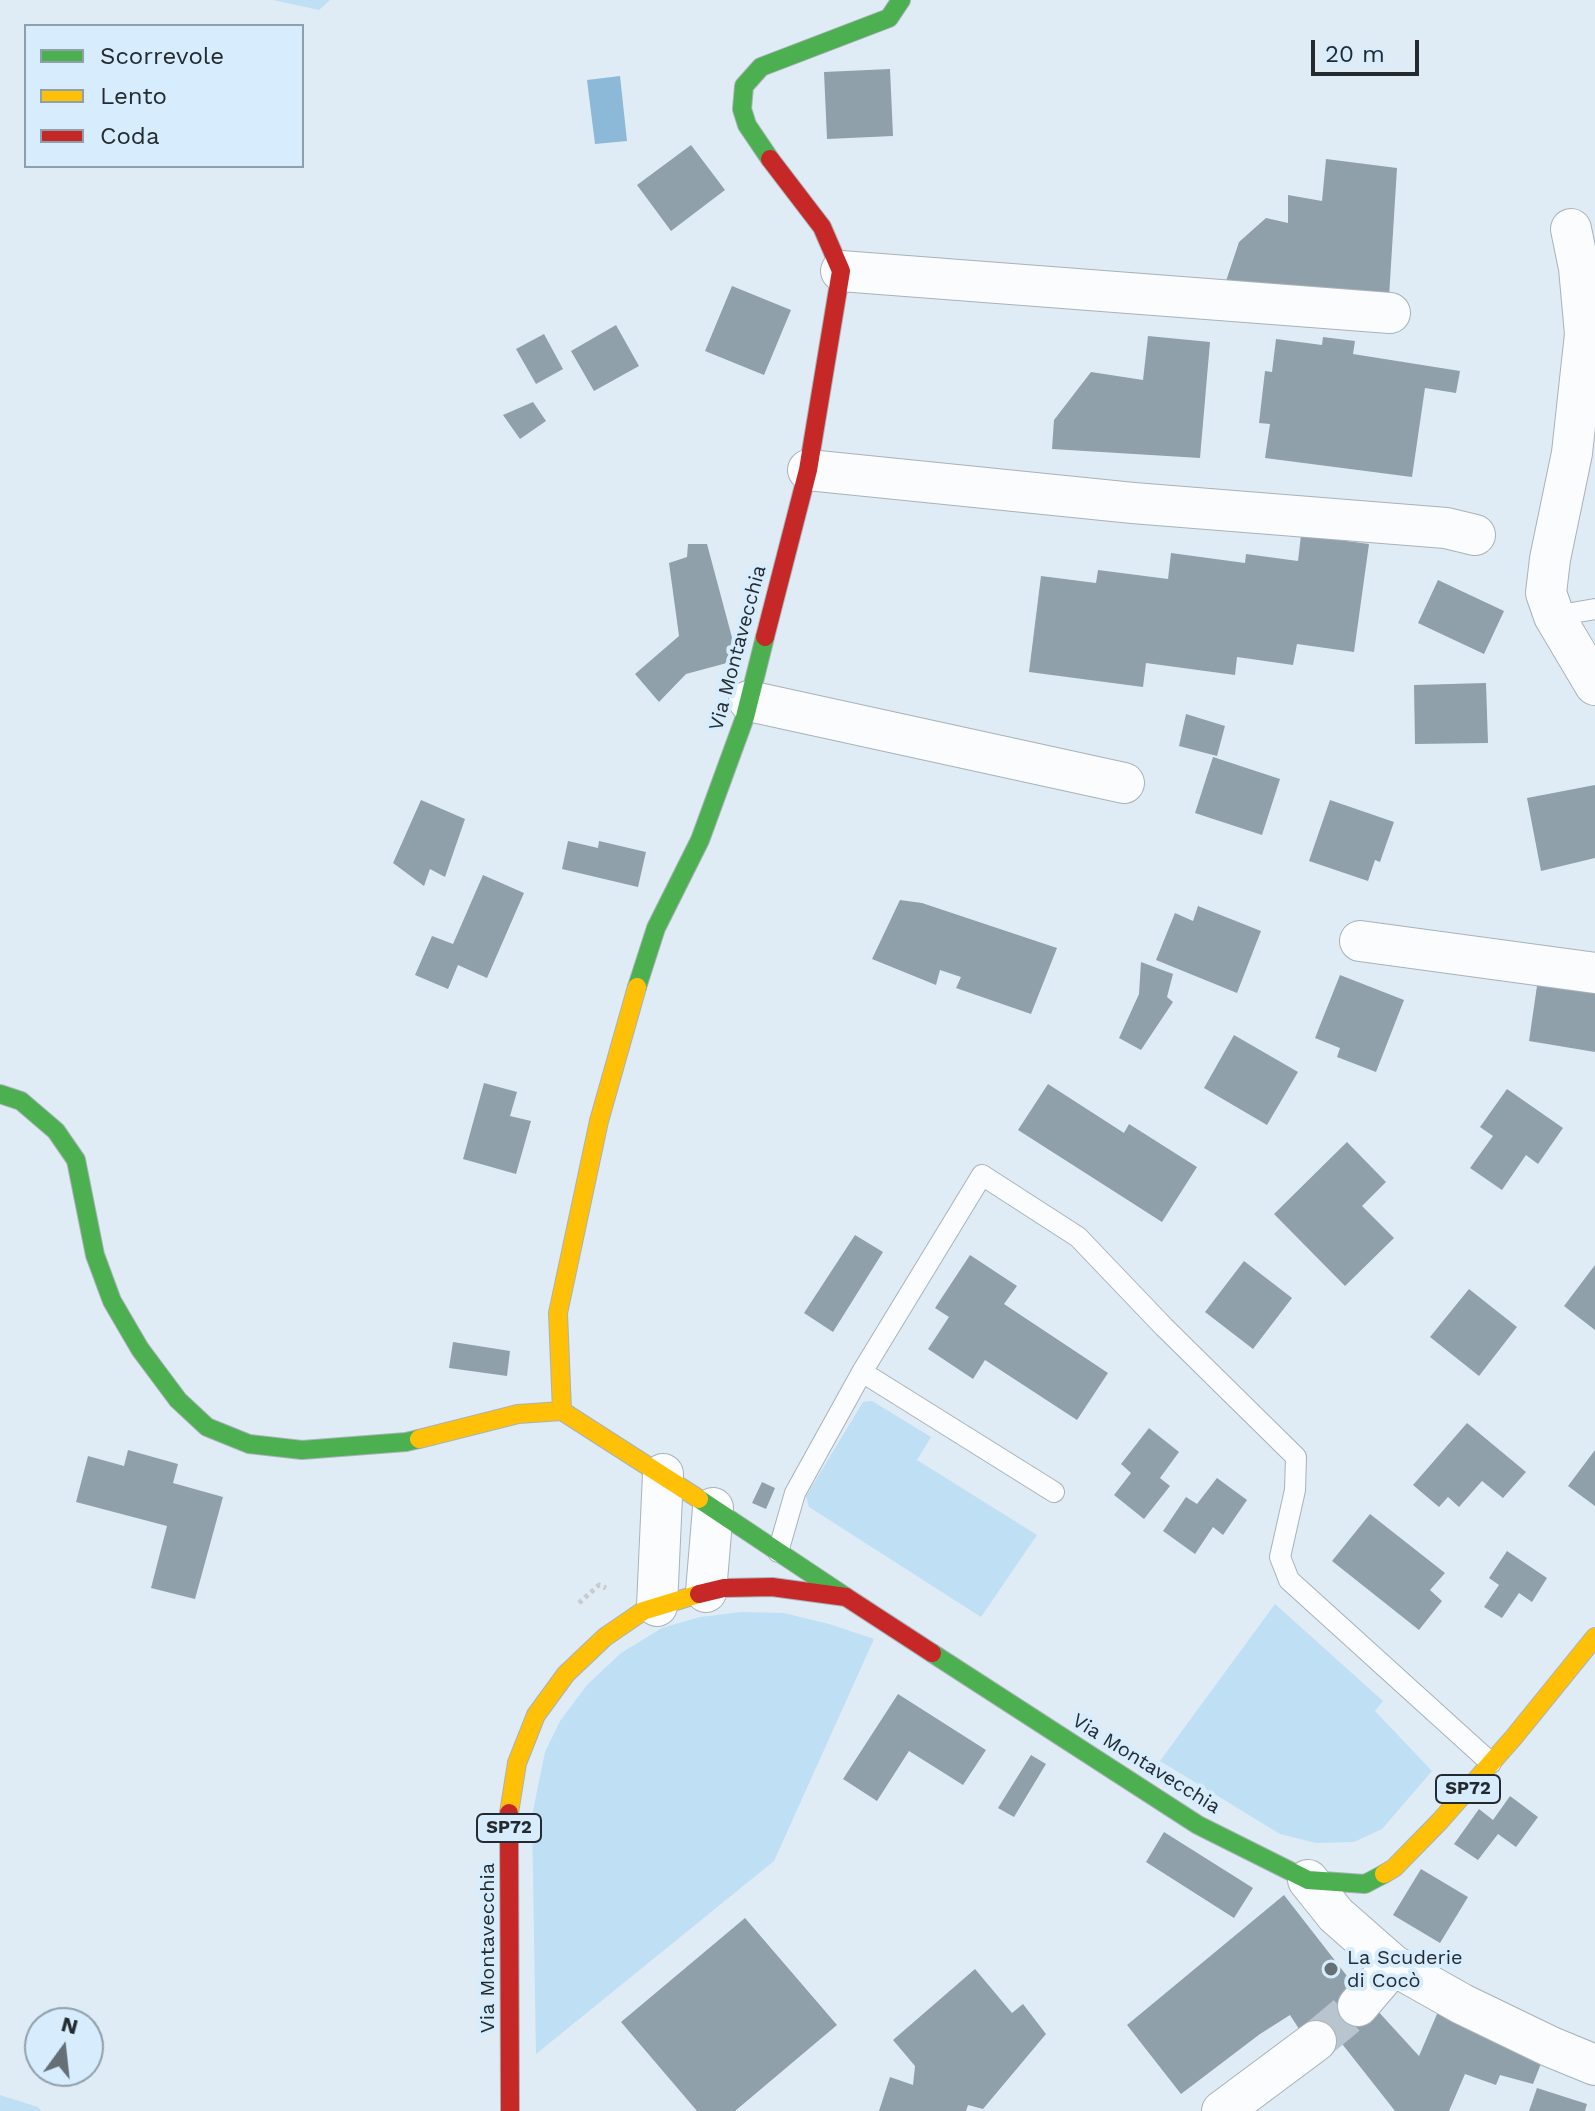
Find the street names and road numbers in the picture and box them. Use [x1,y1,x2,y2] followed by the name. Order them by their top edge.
[704,563,772,733] street label: Via Montavecchia
[1067,1709,1225,1819] street label: Via Montavecchia
[1436,1775,1500,1803] road number: SP72
[477,1814,541,1842] road number: SP72
[476,1863,500,2033] street label: Via Montavecchia

